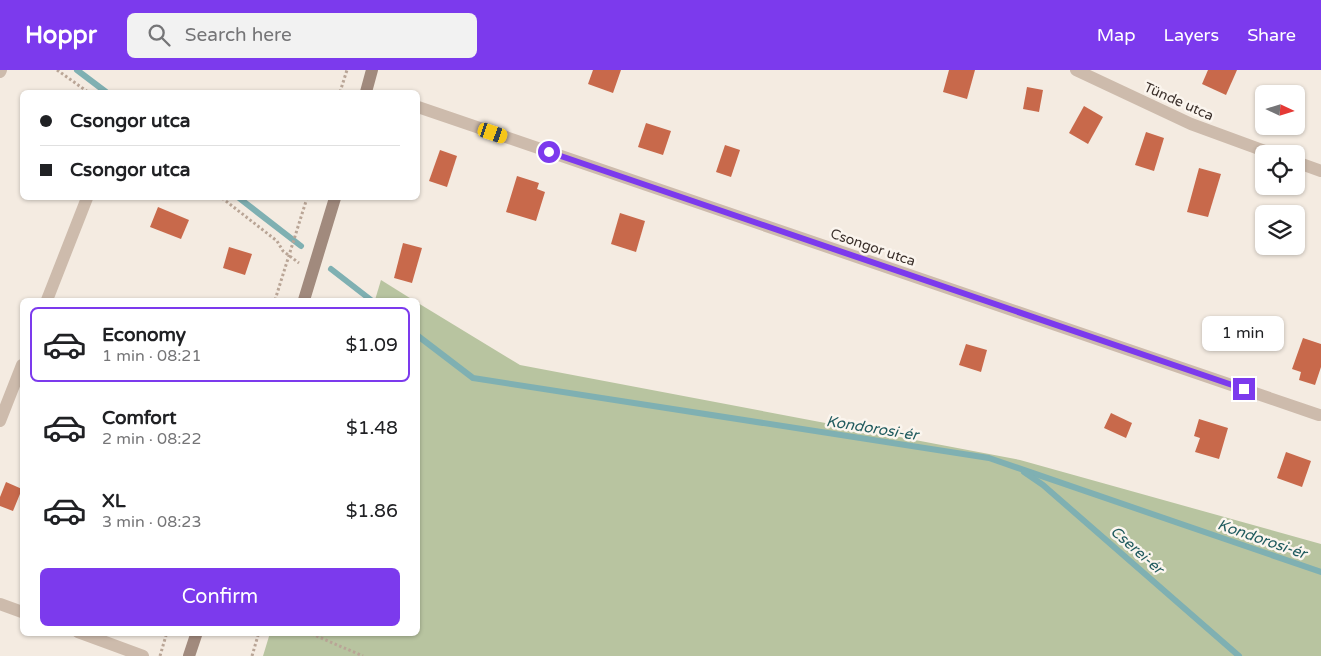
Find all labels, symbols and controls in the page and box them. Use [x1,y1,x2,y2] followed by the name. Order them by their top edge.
[127,13,477,58] search box
[25,21,97,50] text: Hoppr
[145,21,173,49] icon: search
[185,24,292,46] text: Search here
[1097,24,1136,46] text: Map
[1164,24,1219,46] text: Layers
[1247,24,1296,46] text: Share
[1141,79,1216,124] street label: Tünde utca
[1255,85,1305,135] north arrow
[1255,85,1305,255] map controls
[70,110,191,132] text: Csongor utca
[476,121,509,145] car
[538,141,560,163] route start
[1255,145,1305,195] button: locate
[70,159,191,181] text: Csongor utca
[1255,205,1305,255] button: layers
[828,225,918,270] street label: Csongor utca
[1203,316,1285,352] callout: 1 min
[42,322,87,367] icon: car
[1222,323,1264,343] text: 1 min
[102,324,186,346] text: Economy
[346,334,398,356] text: $1.09
[102,346,201,366] text: 1 min · 08:21
[1233,378,1255,400] route end
[42,405,87,450] icon: car
[102,407,176,429] text: Comfort
[825,412,921,445] water label: Kondorosi-ér
[346,417,398,439] text: $1.48
[102,429,201,449] text: 2 min · 08:22
[42,488,87,533] icon: car
[102,490,126,512] text: XL
[346,500,398,522] text: $1.86
[102,512,201,532] text: 3 min · 08:23
[1215,515,1311,563] water label: Kondorosi-ér
[1107,522,1169,579] water label: Cserei-ér
[40,568,400,626] button: Confirm

